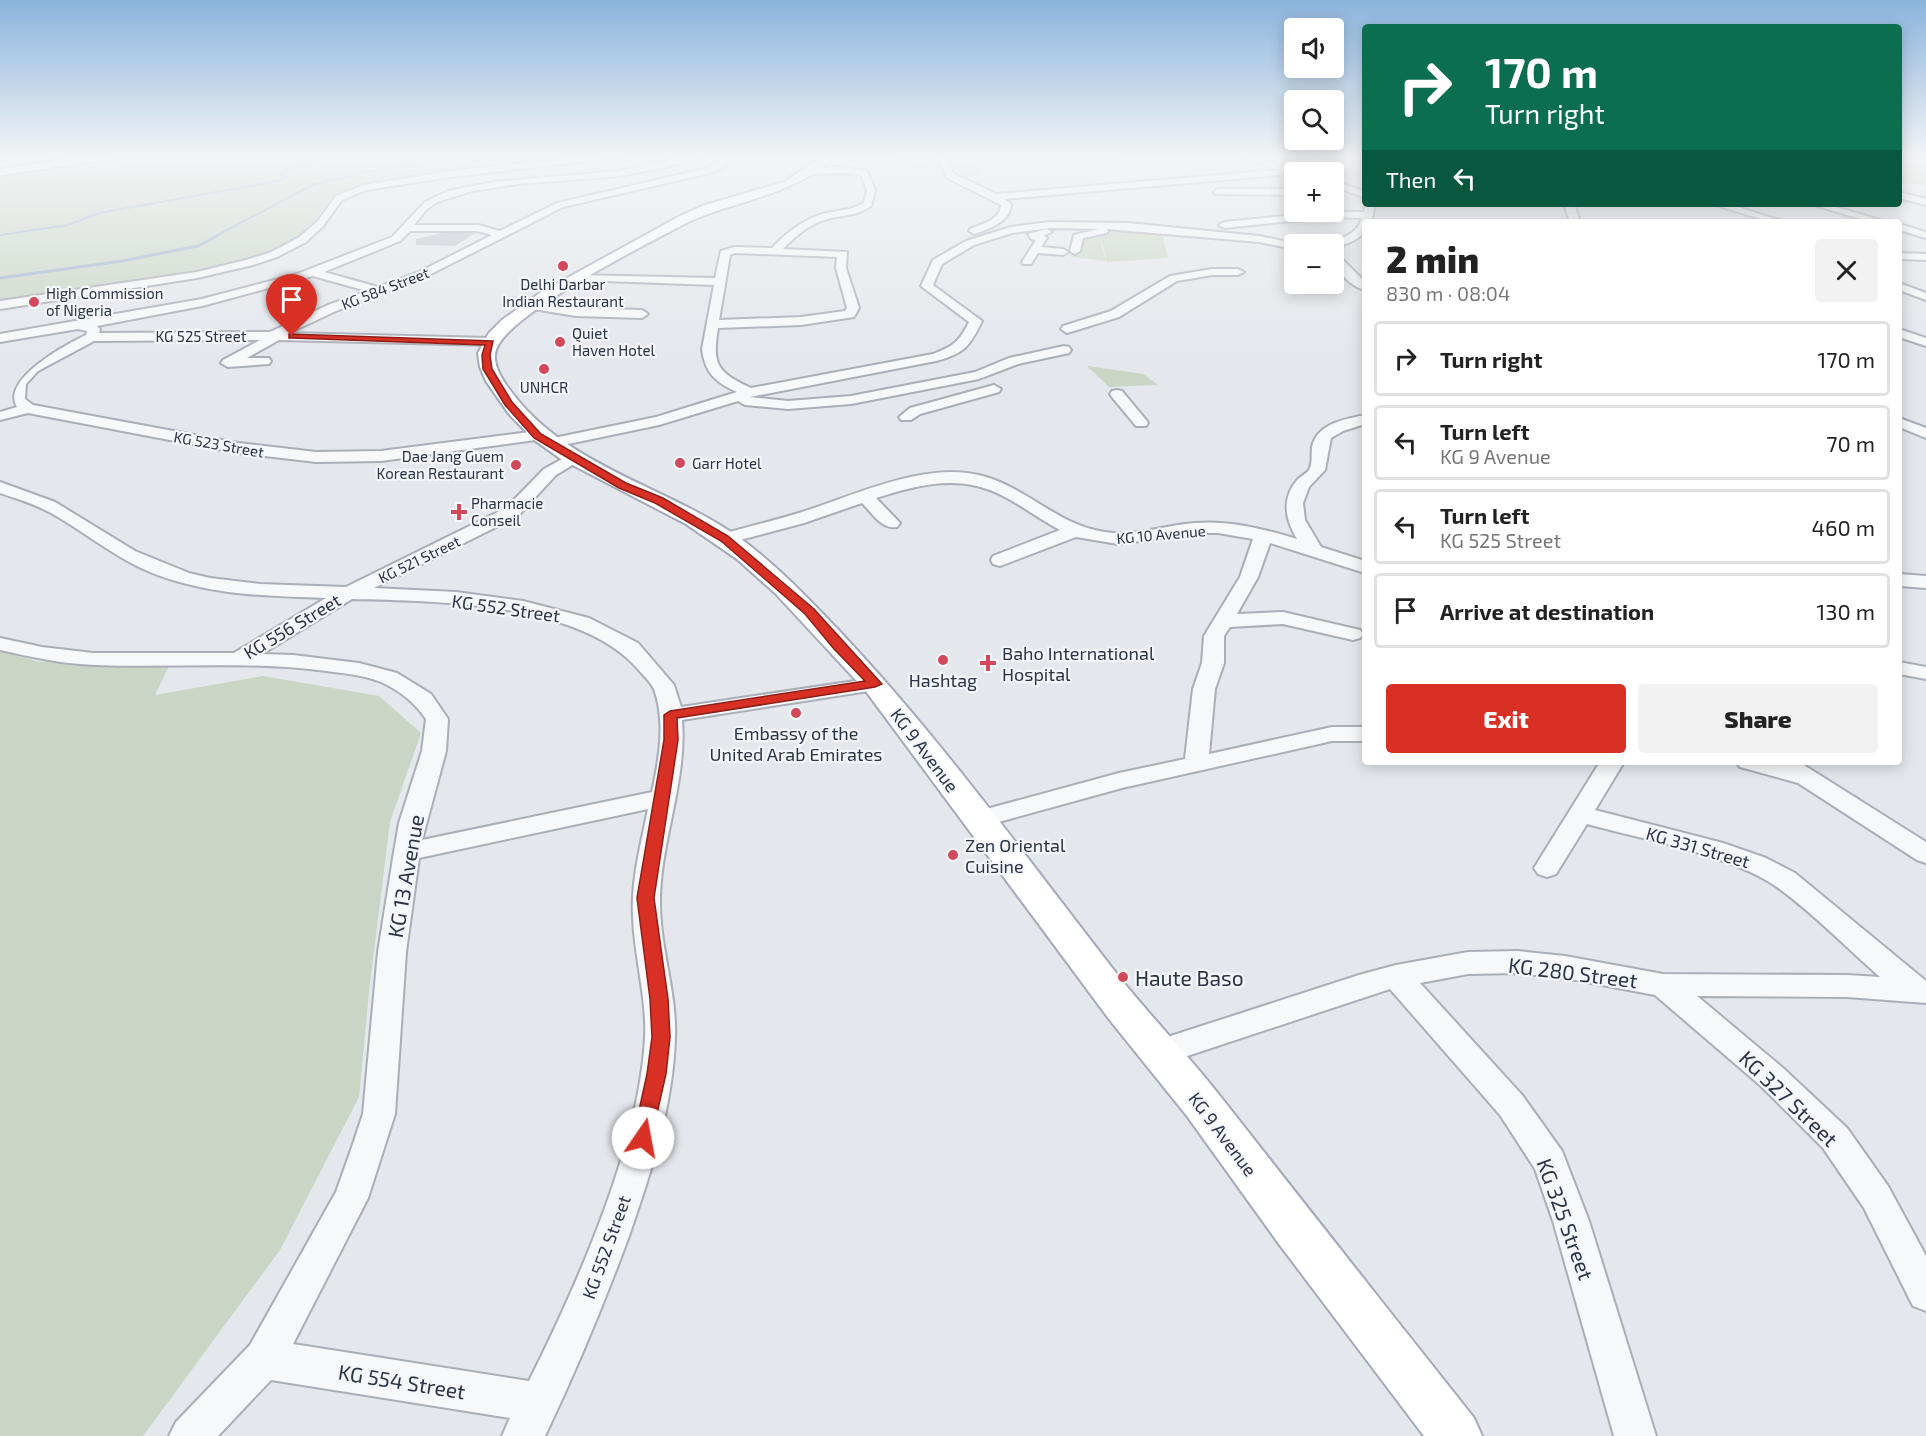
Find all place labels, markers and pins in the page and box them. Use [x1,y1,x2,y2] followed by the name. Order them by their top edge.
[556,259,570,273] marker: Delhi Darbar Indian Restaurant
[266,274,317,336] pin
[502,275,624,310] place label: Delhi Darbar Indian Restaurant
[46,284,163,319] place label: High Commission of Nigeria
[27,295,41,309] marker: High Commission of Nigeria
[572,324,656,359] place label: Quiet Haven Hotel
[553,335,567,349] marker: Quiet Haven Hotel
[537,362,551,376] marker: UNHCR
[520,378,568,396] place label: UNHCR
[377,447,504,482] place label: Dae Jang Guem Korean Restaurant
[692,454,762,472] place label: Garr Hotel
[673,456,687,470] marker: Garr Hotel
[509,458,523,472] marker: Dae Jang Guem Korean Restaurant
[471,494,543,529] place label: Pharmacie Conseil
[452,505,466,519] marker: Pharmacie Conseil
[1002,642,1155,685] place label: Baho International Hospital
[936,653,950,667] marker: Hashtag
[979,654,997,672] marker: Baho International Hospital
[909,669,977,691] place label: Hashtag
[789,706,803,720] marker: Embassy of the United Arab Emirates
[710,722,882,765] place label: Embassy of the United Arab Emirates
[965,834,1066,877] place label: Zen Oriental Cuisine
[946,848,960,862] marker: Zen Oriental Cuisine
[1135,965,1244,990] place label: Haute Baso
[1116,970,1130,984] marker: Haute Baso

